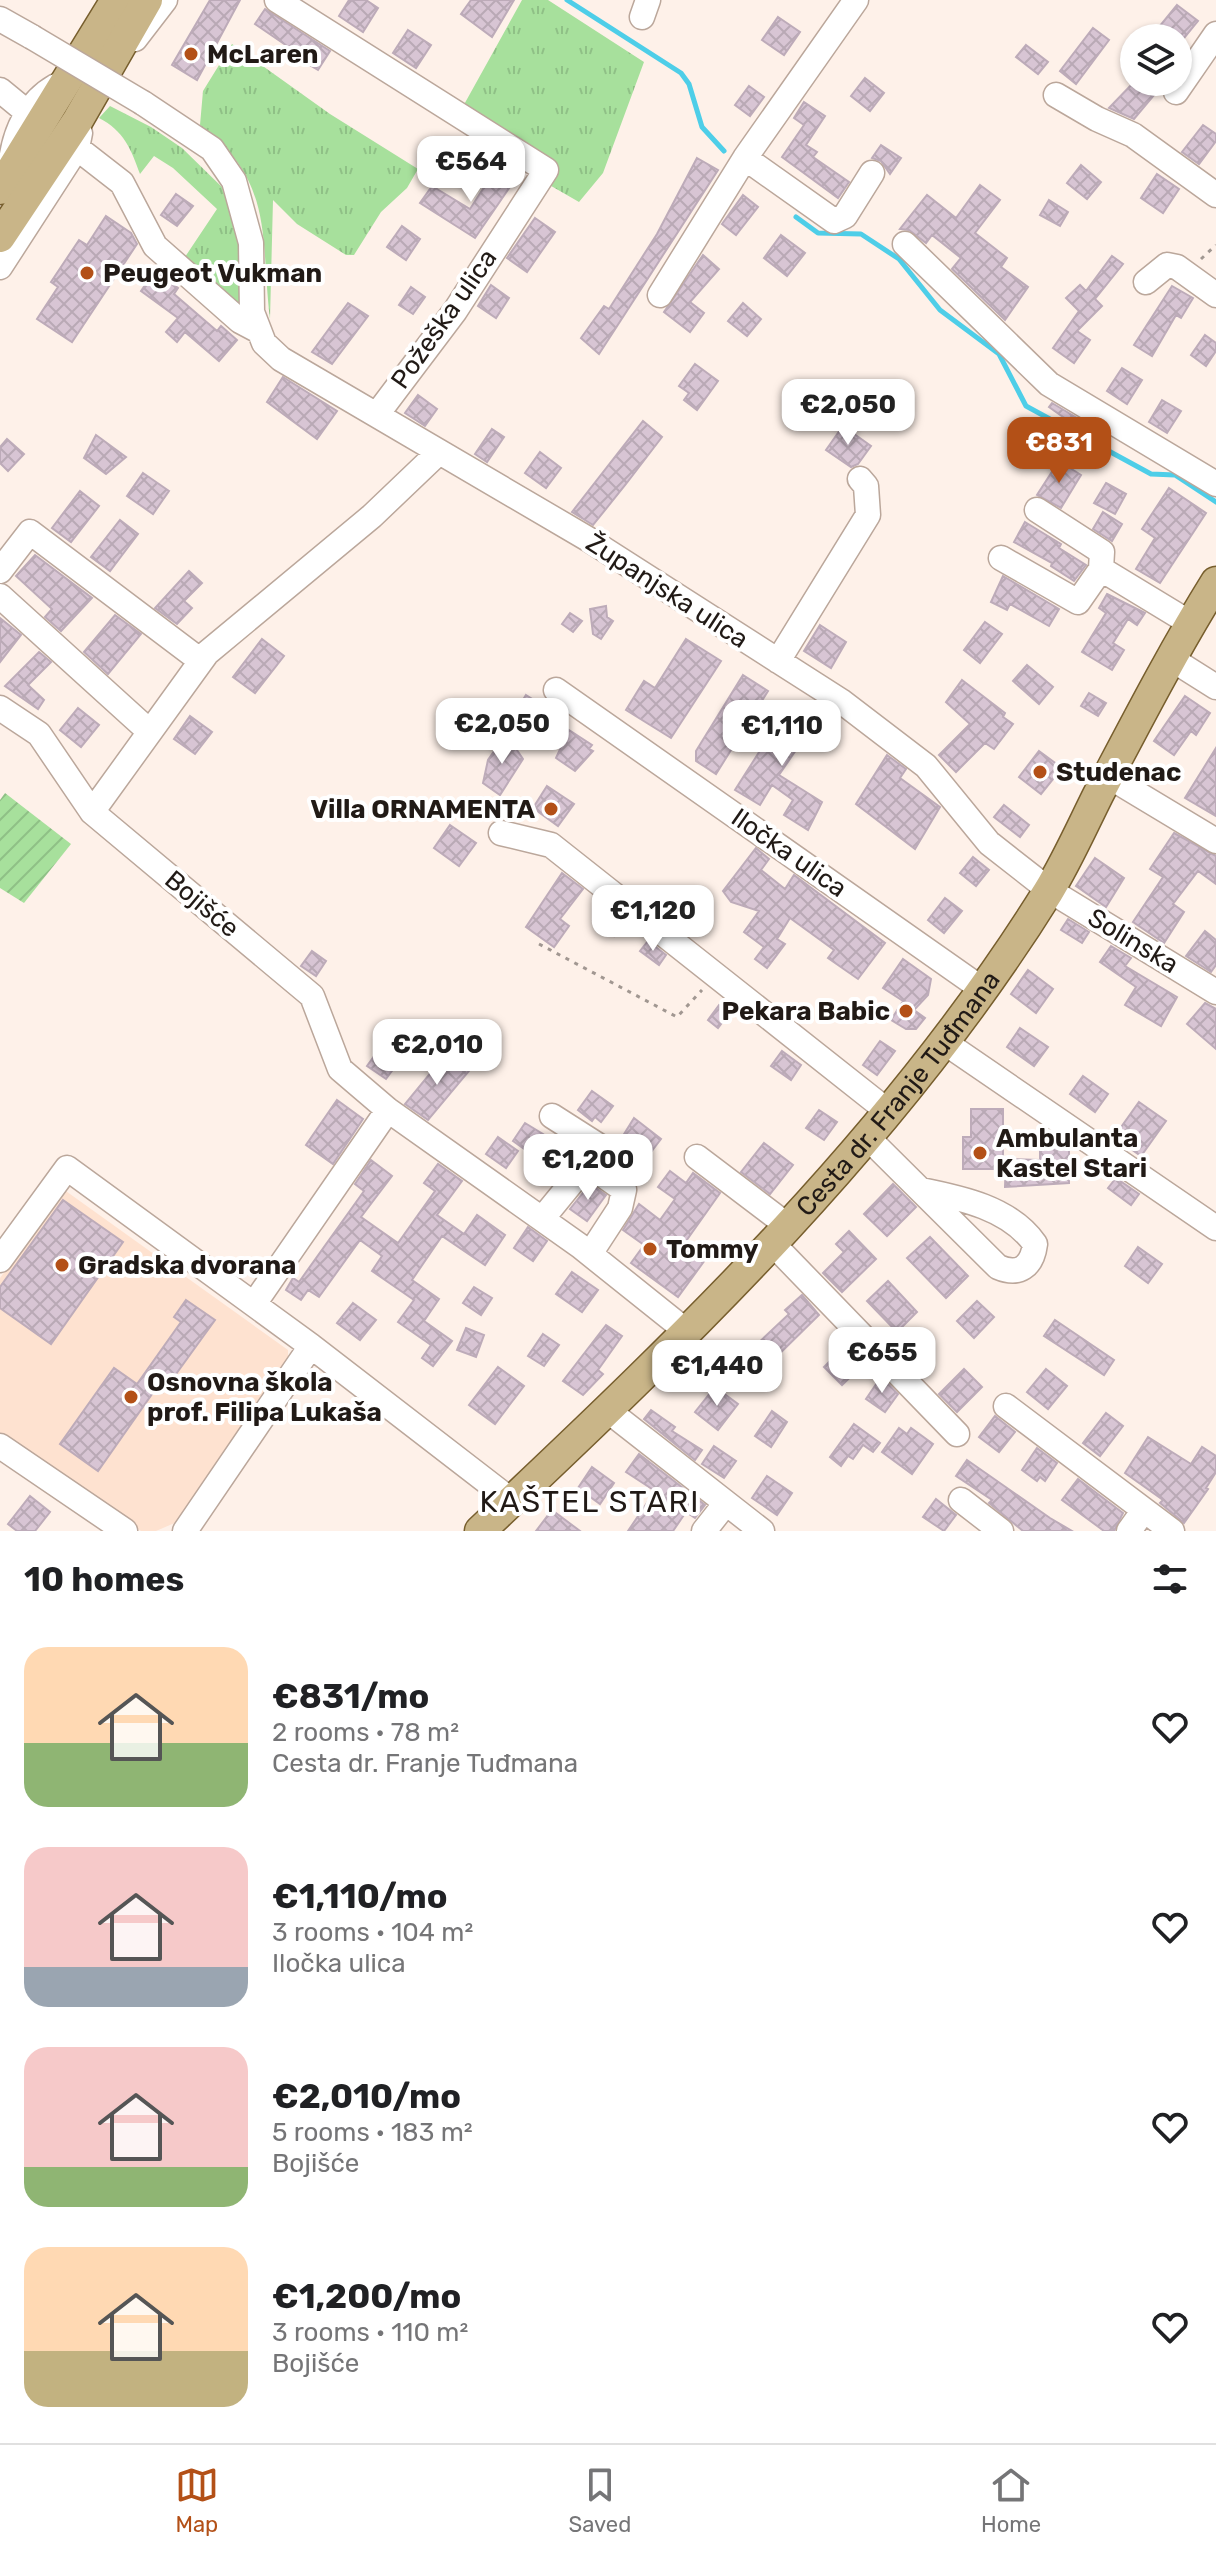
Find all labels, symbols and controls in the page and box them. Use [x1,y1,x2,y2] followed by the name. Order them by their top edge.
[1120,24,1192,96] map controls
[1120,24,1192,96] button: layers
[207,39,319,70] place label: McLaren
[182,45,200,63] marker: McLaren
[424,136,518,204] pin: €564
[435,146,507,177] text: €564
[385,243,503,395] street label: Požeška ulica
[103,258,322,289] place label: Peugeot Vukman
[78,264,96,282] marker: Peugeot Vukman
[783,379,913,447] pin: €2,050
[800,389,896,420] text: €2,050
[1012,417,1106,485] pin: €831
[1025,427,1093,458] text: €831
[580,527,754,655] street label: Županjska ulica
[437,698,567,766] pin: €2,050
[717,700,847,768] pin: €1,110
[454,708,550,739] text: €2,050
[741,710,823,741] text: €1,110
[1056,757,1181,788] place label: Studenac
[1031,763,1049,781] marker: Studenac
[310,794,535,825] place label: Villa ORNAMENTA
[542,800,560,818] marker: Villa ORNAMENTA
[725,802,853,904] street label: Iločka ulica
[159,864,245,944] street label: Bojišće
[588,885,718,953] pin: €1,120
[610,895,696,926] text: €1,120
[1082,902,1184,980] street label: Solinska
[790,965,1006,1222] street label: Cesta dr. Franje Tuđmana
[722,996,890,1027] place label: Pekara Babic
[897,1002,915,1020] marker: Pekara Babic
[372,1019,502,1087] pin: €2,010
[391,1029,483,1060] text: €2,010
[996,1123,1147,1184] place label: Ambulanta Kastel Stari
[523,1134,653,1202] pin: €1,200
[542,1144,634,1175] text: €1,200
[971,1144,989,1162] marker: Ambulanta Kastel Stari
[666,1234,759,1265] place label: Tommy
[641,1240,659,1258] marker: Tommy
[78,1250,296,1281] place label: Gradska dvorana
[53,1256,71,1274] marker: Gradska dvorana
[835,1327,929,1395] pin: €655
[847,1337,917,1368] text: €655
[652,1340,782,1408] pin: €1,440
[670,1350,764,1381] text: €1,440
[147,1367,382,1428] place label: Osnovna škola prof. Filipa Lukaša
[122,1388,140,1406] marker: Osnovna škola prof. Filipa Lukaša
[480,1484,700,1520] district label: KAŠTEL STARI
[1148,1557,1192,1601] icon: filters
[24,1559,184,1600] text: 10 homes
[272,1676,429,1717] text: €831/mo
[88,1679,184,1775] icon: home
[1148,1705,1192,1749] icon: heart
[272,1717,459,1748] text: 2 rooms · 78 m²
[272,1748,578,1779] text: Cesta dr. Franje Tuđmana
[272,1876,448,1917] text: €1,110/mo
[88,1879,184,1975] icon: home
[1148,1905,1192,1949] icon: heart
[272,1917,473,1948] text: 3 rooms · 104 m²
[272,1948,406,1979] text: Iločka ulica
[272,2076,461,2117] text: €2,010/mo
[88,2079,184,2175] icon: home
[1148,2105,1192,2149] icon: heart
[272,2117,473,2148] text: 5 rooms · 183 m²
[272,2148,359,2179] text: Bojišće
[272,2276,461,2317] text: €1,200/mo
[88,2279,184,2375] icon: home
[1148,2305,1192,2349] icon: heart
[272,2317,468,2348] text: 3 rooms · 110 m²
[272,2348,359,2379] text: Bojišće
[175,2463,219,2538] tab: Map
[568,2463,631,2538] tab: Saved
[981,2463,1041,2538] tab: Home

